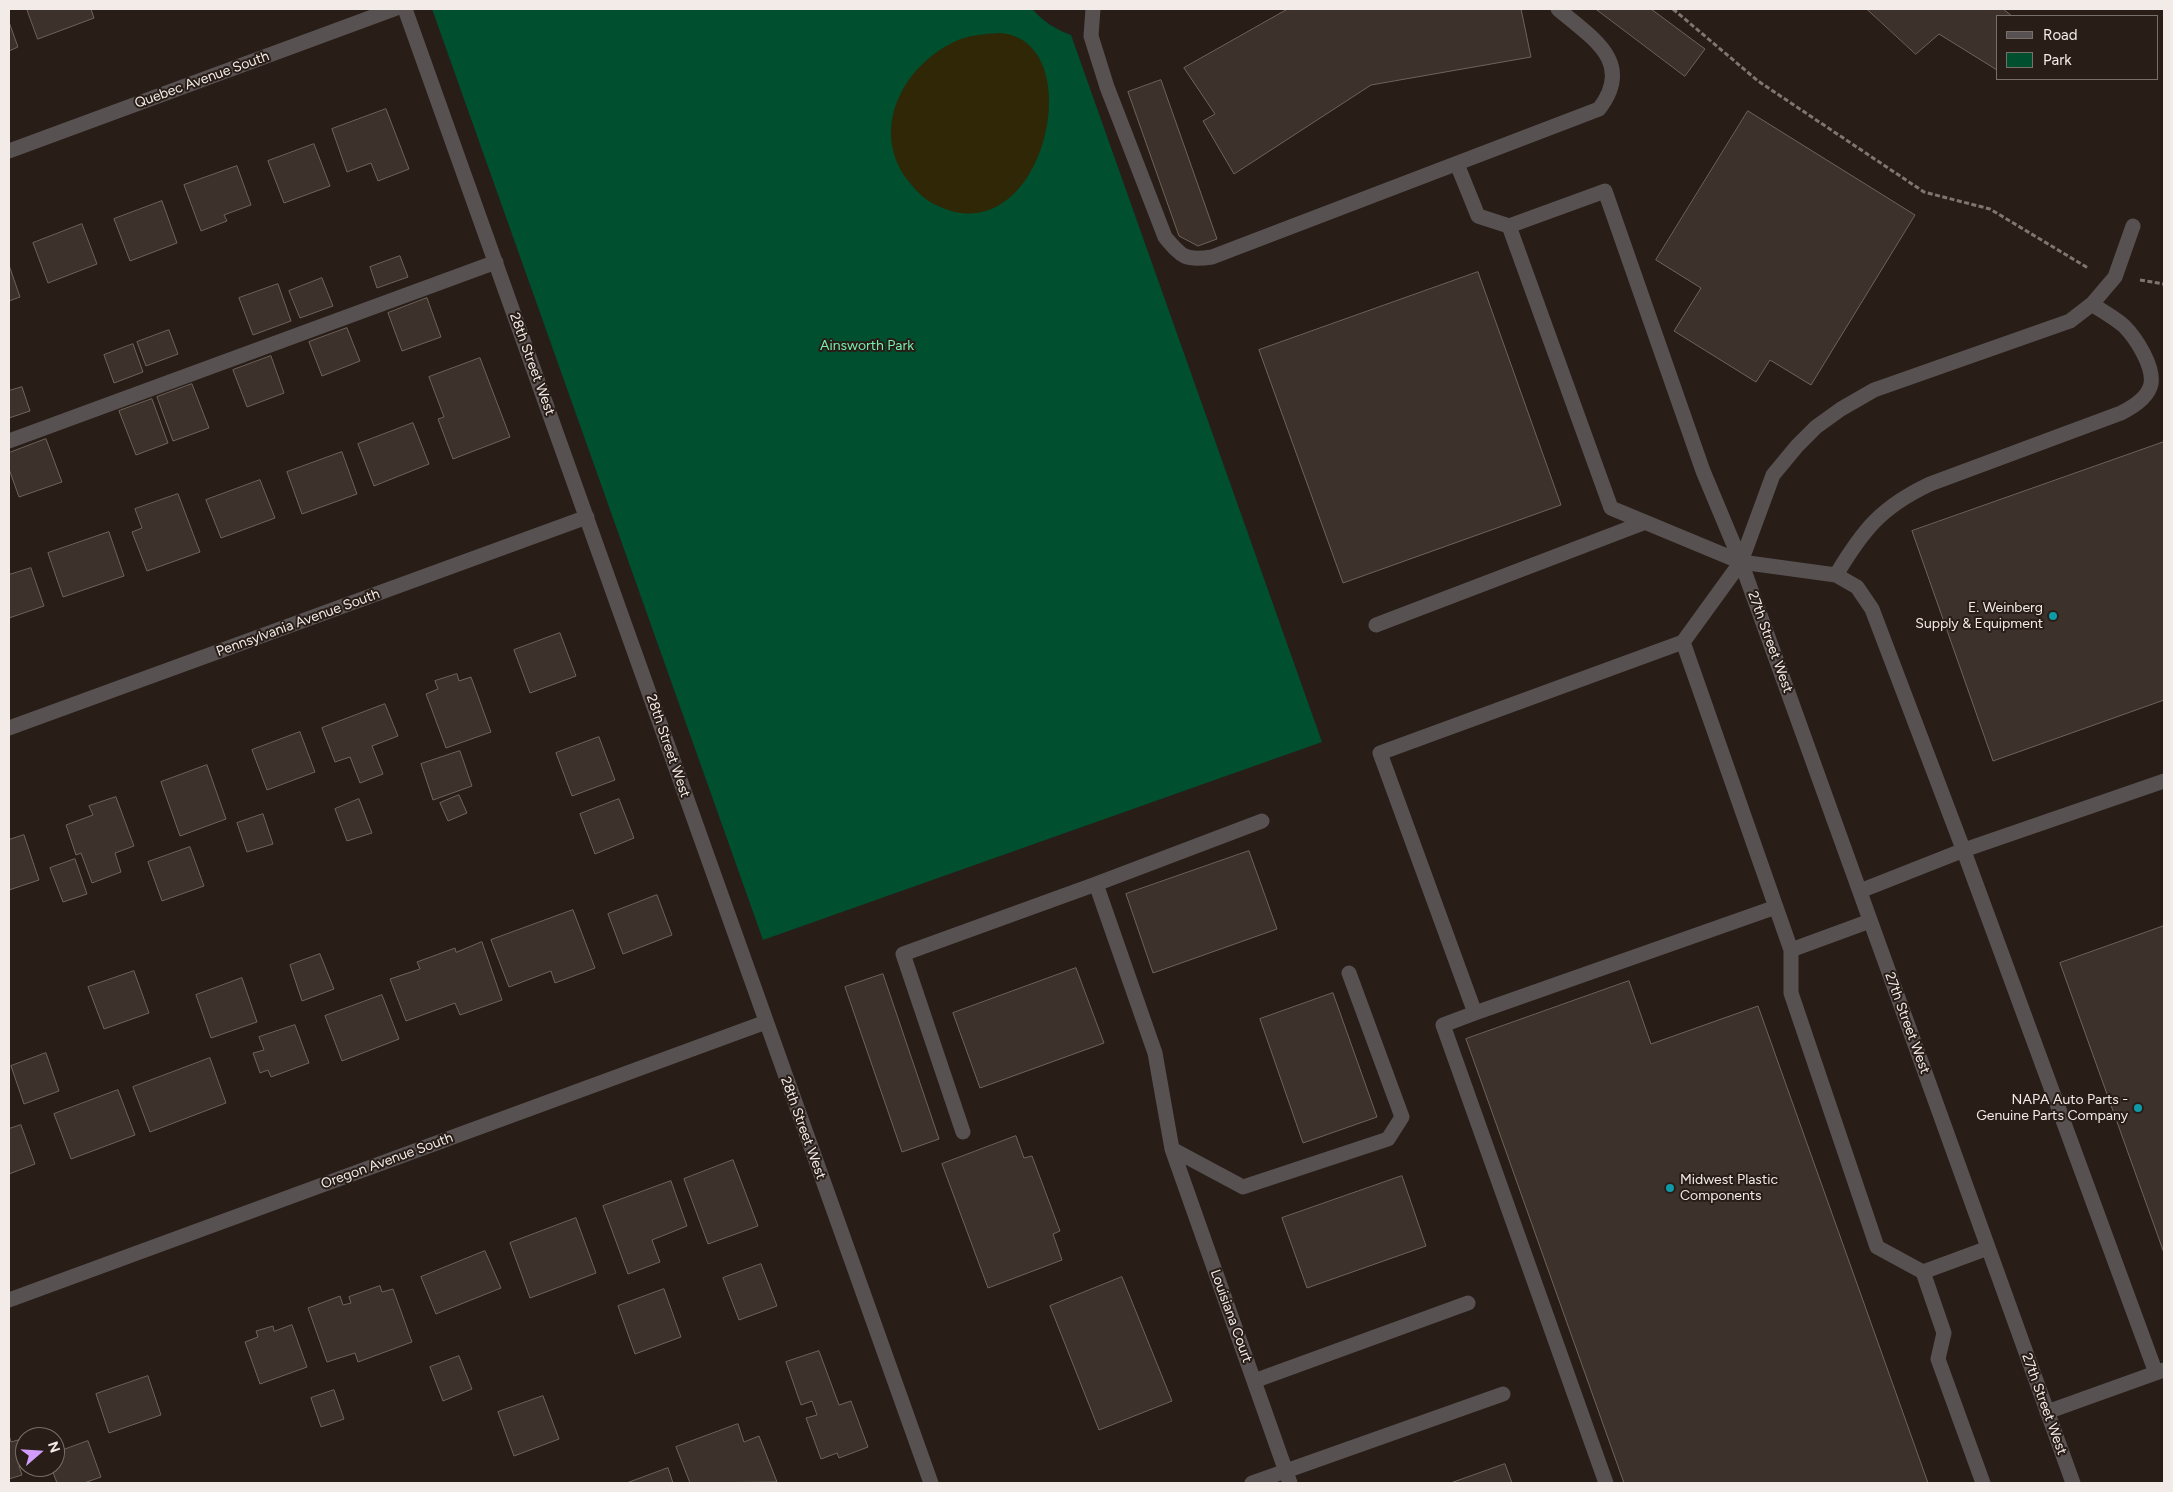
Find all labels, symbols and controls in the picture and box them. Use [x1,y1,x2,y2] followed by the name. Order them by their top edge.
[1996,15,2158,80] legend
[2043,26,2078,44] text: Road
[133,48,271,112] street label: Quebec Avenue South
[2043,51,2072,69] text: Park
[506,310,558,418] street label: 28th Street West
[820,338,914,354] park label: Ainsworth Park
[214,586,382,660] street label: Pennsylvania Avenue South
[1744,589,1796,695] street label: 27th Street West
[1915,600,2043,632] place label: E. Weinberg Supply & Equipment
[2047,610,2059,622] marker: E. Weinberg Supply & Equipment
[642,692,694,800] street label: 28th Street West
[1881,970,1933,1076] street label: 27th Street West
[777,1074,829,1182] street label: 28th Street West
[1976,1092,2128,1124] place label: NAPA Auto Parts - Genuine Parts Company
[2132,1102,2144,1114] marker: NAPA Auto Parts - Genuine Parts Company
[319,1129,455,1193] street label: Oregon Avenue South
[1680,1172,1778,1204] place label: Midwest Plastic Components
[1664,1182,1676,1194] marker: Midwest Plastic Components
[1206,1267,1256,1365] street label: Louisiana Court
[2018,1351,2070,1457] street label: 27th Street West
[15,1427,65,1477] north arrow
[44,1439,64,1455] text: N

